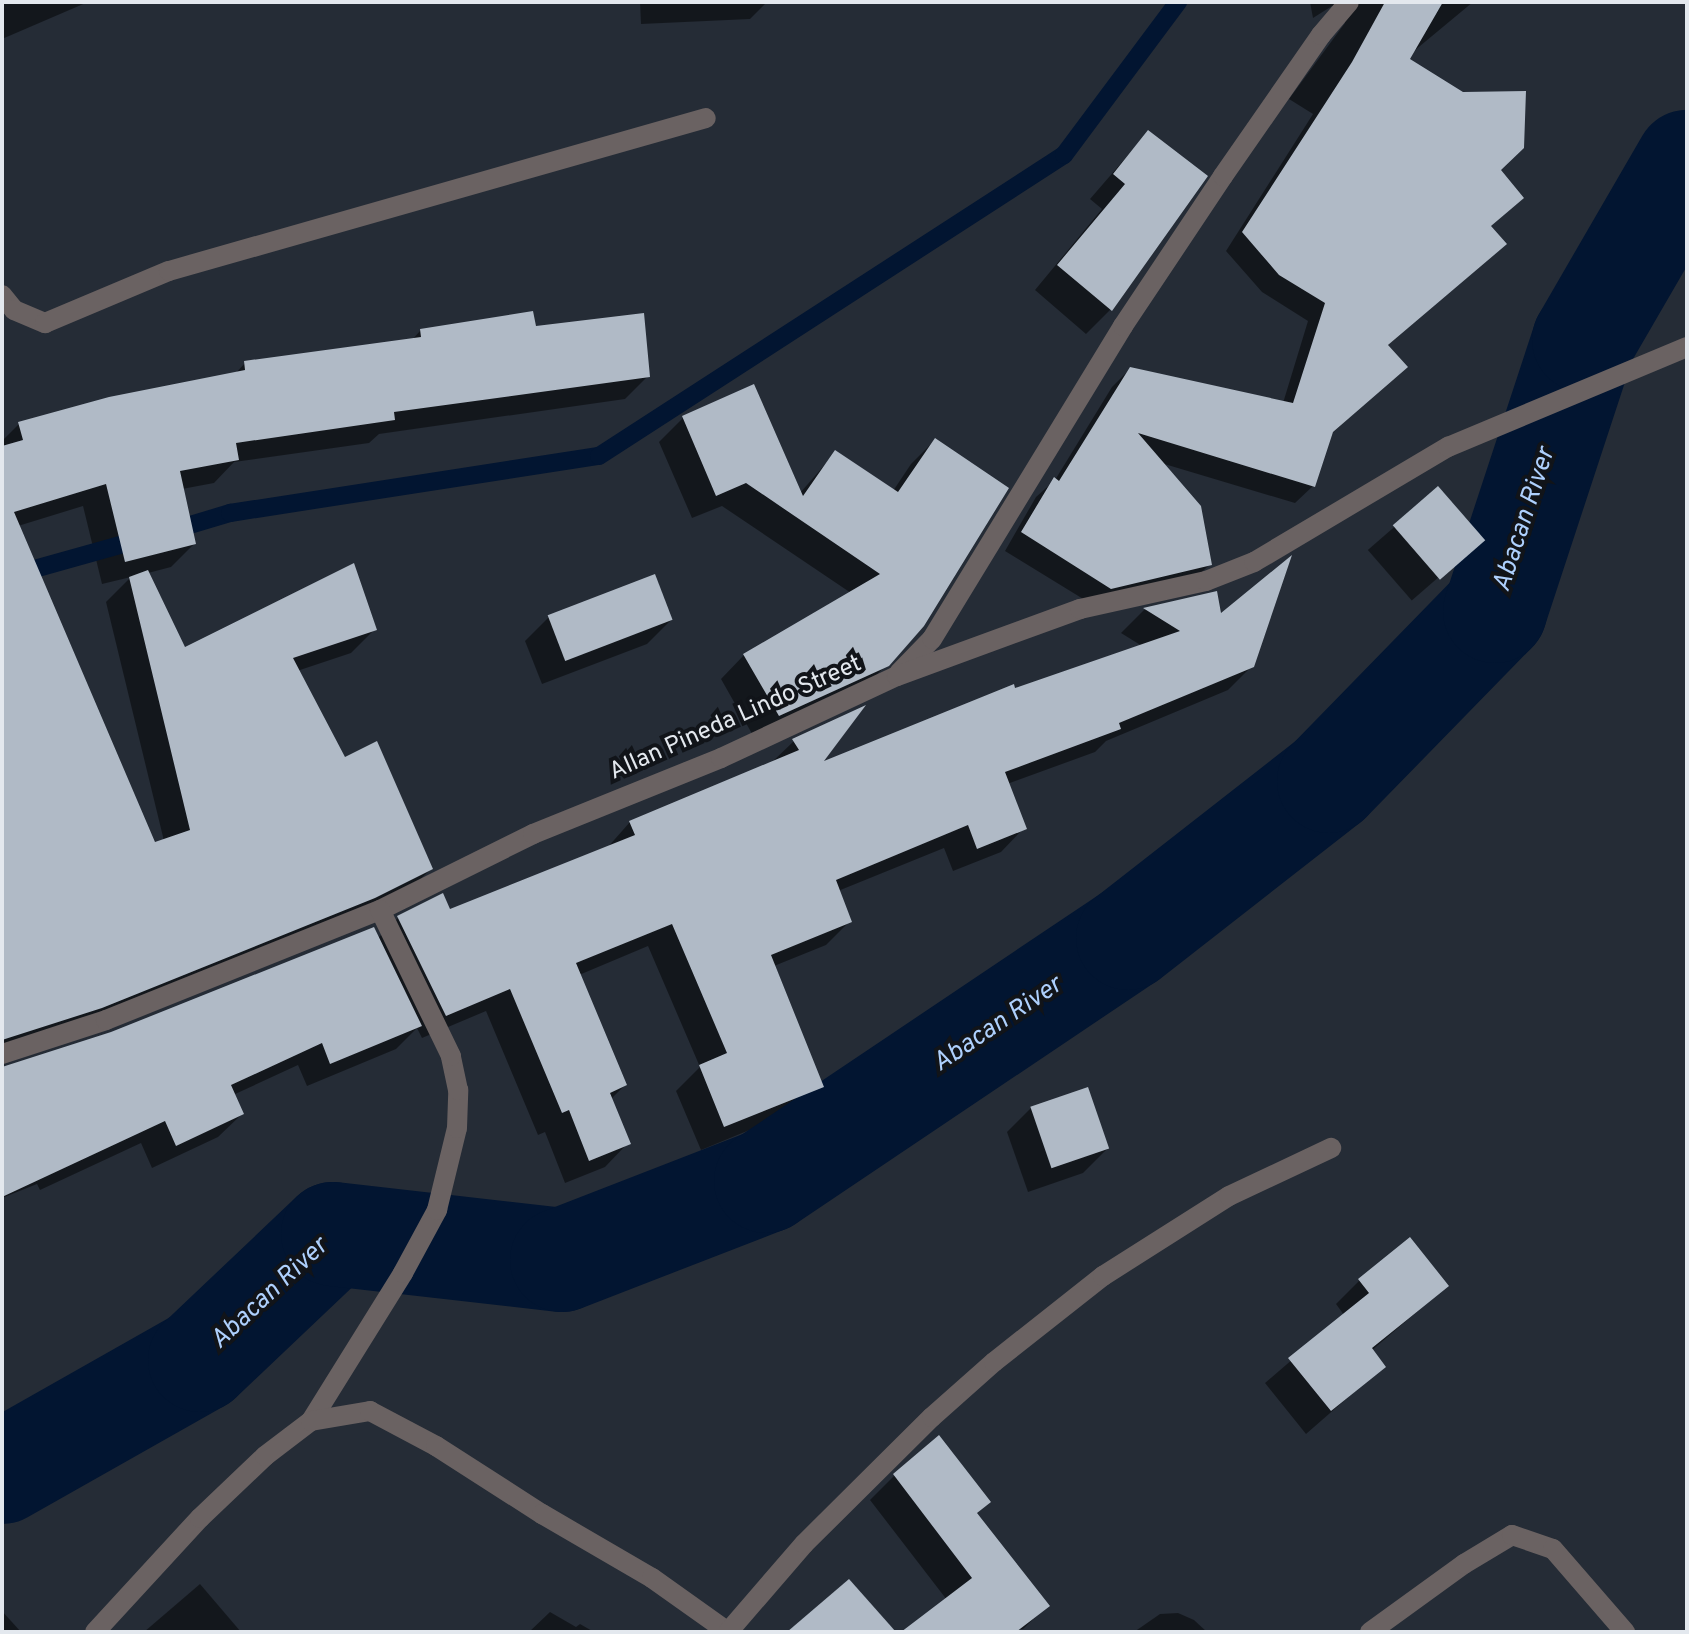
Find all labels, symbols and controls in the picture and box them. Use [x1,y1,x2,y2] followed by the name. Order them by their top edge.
[1487,444,1563,596] water label: Abacan River
[605,650,867,788] street label: Allan Pineda Lindo Street
[927,970,1069,1080] water label: Abacan River
[205,1232,335,1356] water label: Abacan River

